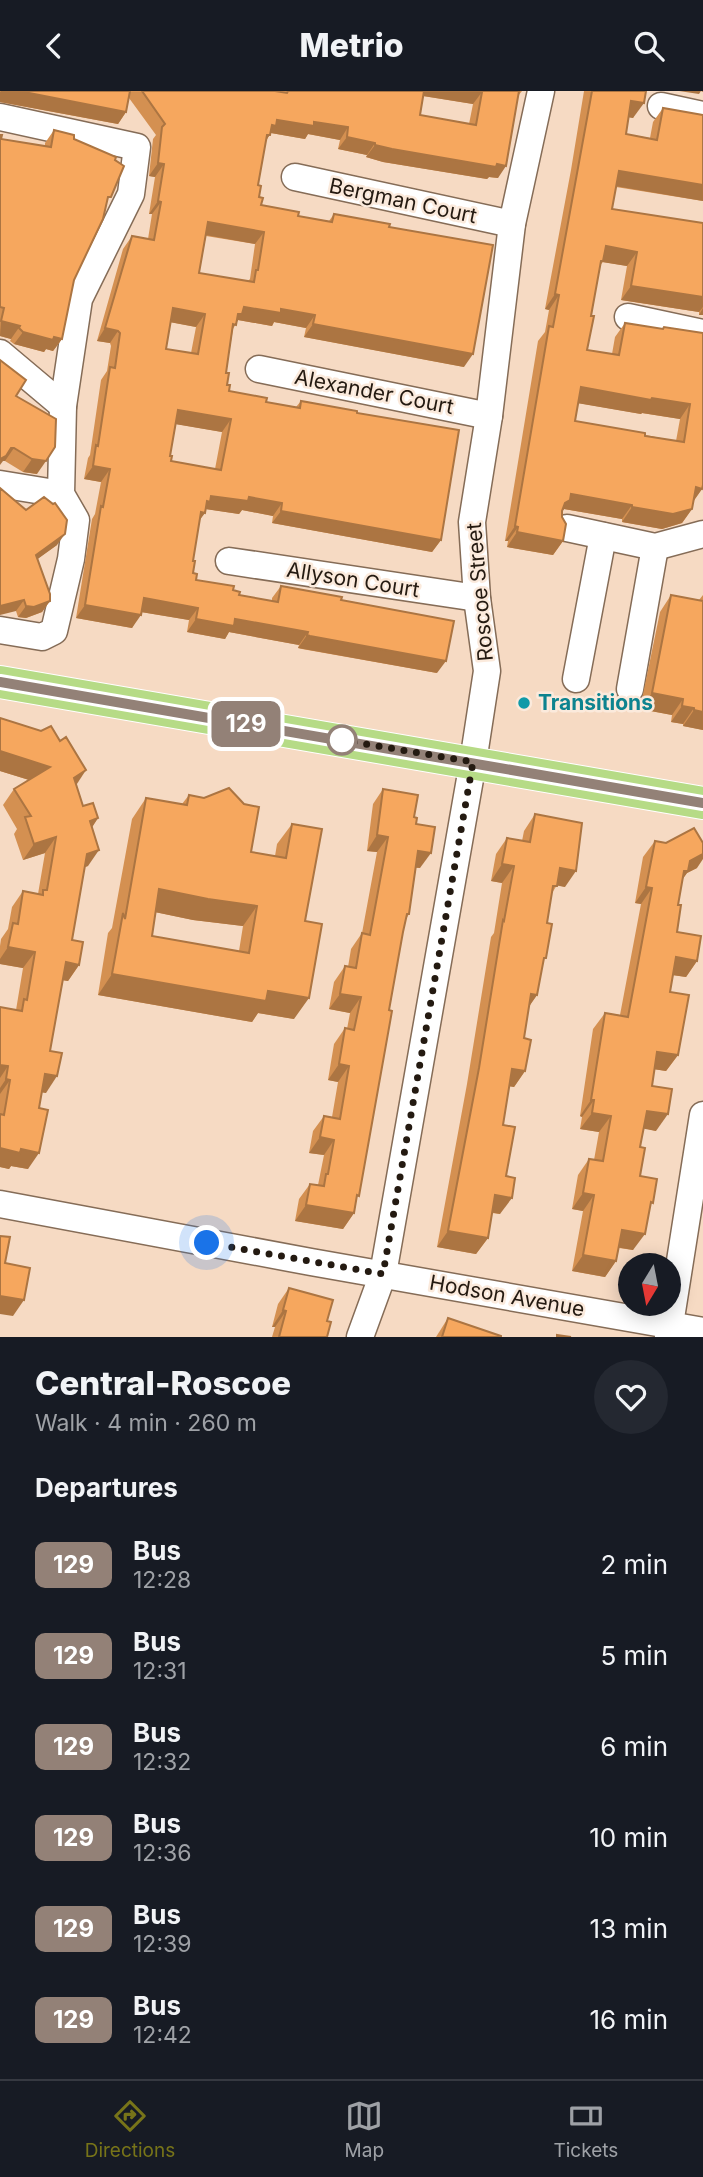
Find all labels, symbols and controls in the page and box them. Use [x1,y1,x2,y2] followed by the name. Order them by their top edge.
[299,26,404,65] text: Metrio
[35,27,73,65] icon: back
[630,27,668,65] icon: search
[327,173,479,228] street label: Bergman Court
[292,364,456,419] street label: Alexander Court
[461,522,498,662] street label: Roscoe Street
[285,557,421,602] street label: Allyson Court
[538,690,653,715] place label: Transitions
[516,695,532,711] marker: Transitions
[206,701,286,747] line badge: 129
[225,709,267,738] text: 129
[327,725,357,755] unlabelled marker
[189,1225,224,1260] your location
[618,1253,681,1316] north arrow
[618,1253,681,1316] map controls
[428,1270,586,1321] street label: Hodson Avenue
[594,1360,668,1434] button: heart
[35,1363,291,1403] text: Central-Roscoe
[35,1409,257,1437] text: Walk · 4 min · 260 m
[35,1472,178,1503] text: Departures
[133,1535,181,1566] text: Bus
[600,1549,668,1580] text: 2 min
[53,1550,94,1579] text: 129
[133,1566,191,1594] text: 12:28
[133,1626,181,1657] text: Bus
[600,1640,668,1671] text: 5 min
[53,1641,94,1670] text: 129
[133,1657,187,1685] text: 12:31
[133,1717,181,1748] text: Bus
[600,1731,668,1762] text: 6 min
[53,1732,94,1761] text: 129
[133,1748,191,1776] text: 12:32
[133,1808,181,1839] text: Bus
[589,1822,668,1853] text: 10 min
[53,1823,94,1852] text: 129
[133,1839,191,1867] text: 12:36
[133,1899,181,1930] text: Bus
[590,1913,668,1944] text: 13 min
[53,1914,94,1943] text: 129
[133,1930,191,1958] text: 12:39
[133,1990,181,2021] text: Bus
[590,2004,668,2035] text: 16 min
[53,2005,94,2034] text: 129
[133,2021,192,2049] text: 12:42
[85,2097,175,2162] tab: Directions
[345,2097,384,2162] tab: Map
[553,2097,618,2162] tab: Tickets

